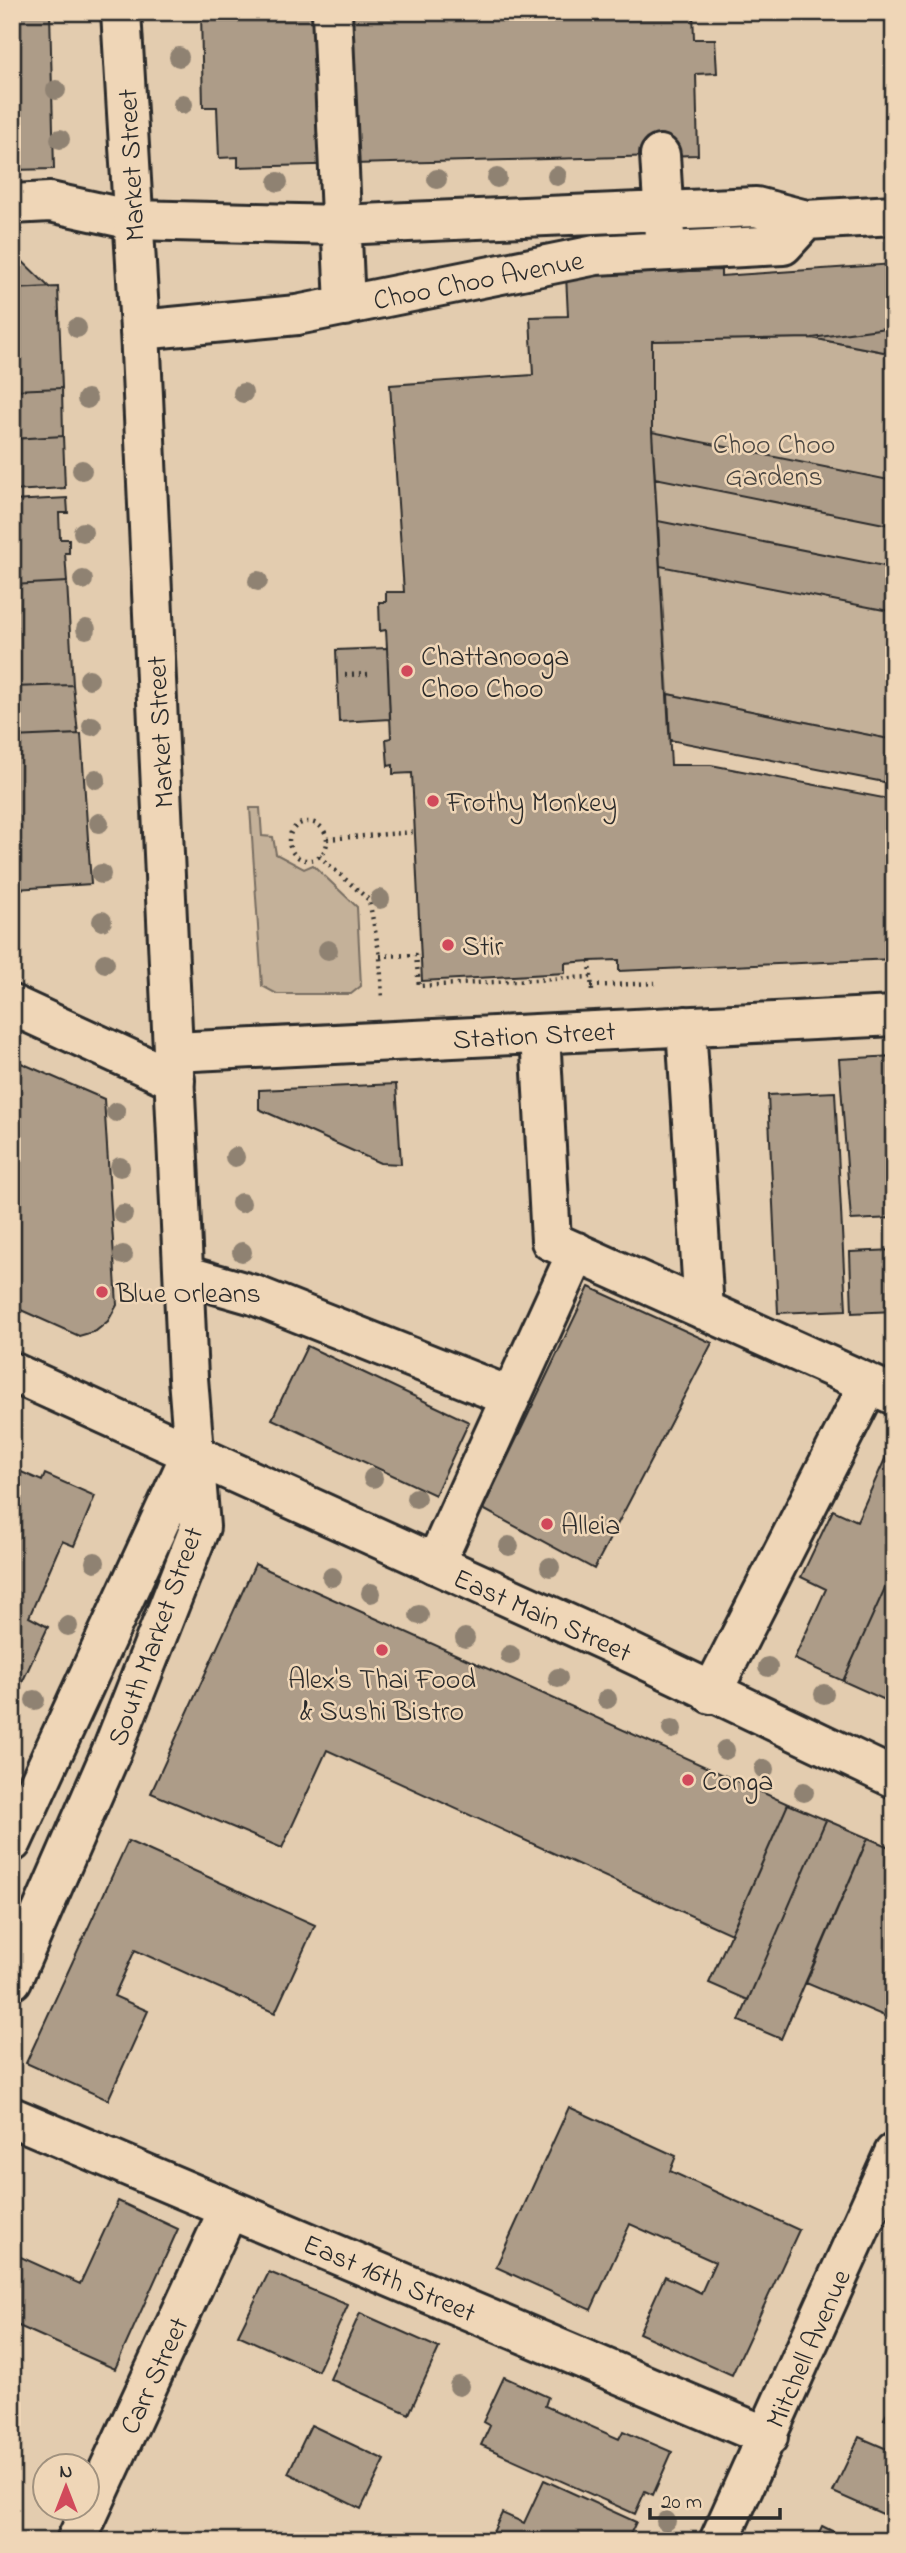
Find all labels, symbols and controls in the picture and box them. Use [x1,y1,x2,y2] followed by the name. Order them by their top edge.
[109,88,158,242] street label: Market Street
[370,242,588,323] street label: Choo Choo Avenue
[713,426,835,499] park label: Choo Choo Gardens
[421,638,569,711] place label: Chattanooga Choo Choo
[138,655,187,809] street label: Market Street
[399,663,415,679] marker: Chattanooga Choo Choo
[446,784,617,825] place label: Frothy Monkey
[425,793,441,809] marker: Frothy Monkey
[462,928,503,969] place label: Stir
[440,937,456,953] marker: Stir
[452,1013,617,1062] street label: Station Street
[115,1275,261,1316] place label: Blue Orleans
[94,1284,110,1300] marker: Blue Orleans
[561,1507,620,1548] place label: Alleia
[539,1516,555,1532] marker: Alleia
[99,1522,216,1753] street label: South Market Street
[446,1560,637,1675] street label: East Main Street
[374,1642,390,1658] marker: Alex's Thai Food & Sushi Bistro
[288,1661,476,1734] place label: Alex's Thai Food & Sushi Bistro
[702,1763,773,1804] place label: Conga
[680,1772,696,1788] marker: Conga
[296,2225,481,2335] street label: East 16th Street
[757,2263,864,2435] street label: Mitchell Avenue
[111,2311,201,2442] street label: Carr Street
[32,2452,102,2522] north arrow
[60,2459,73,2486] text: N
[650,2476,780,2520] scale bar
[661,2488,702,2518] text: 20 m

